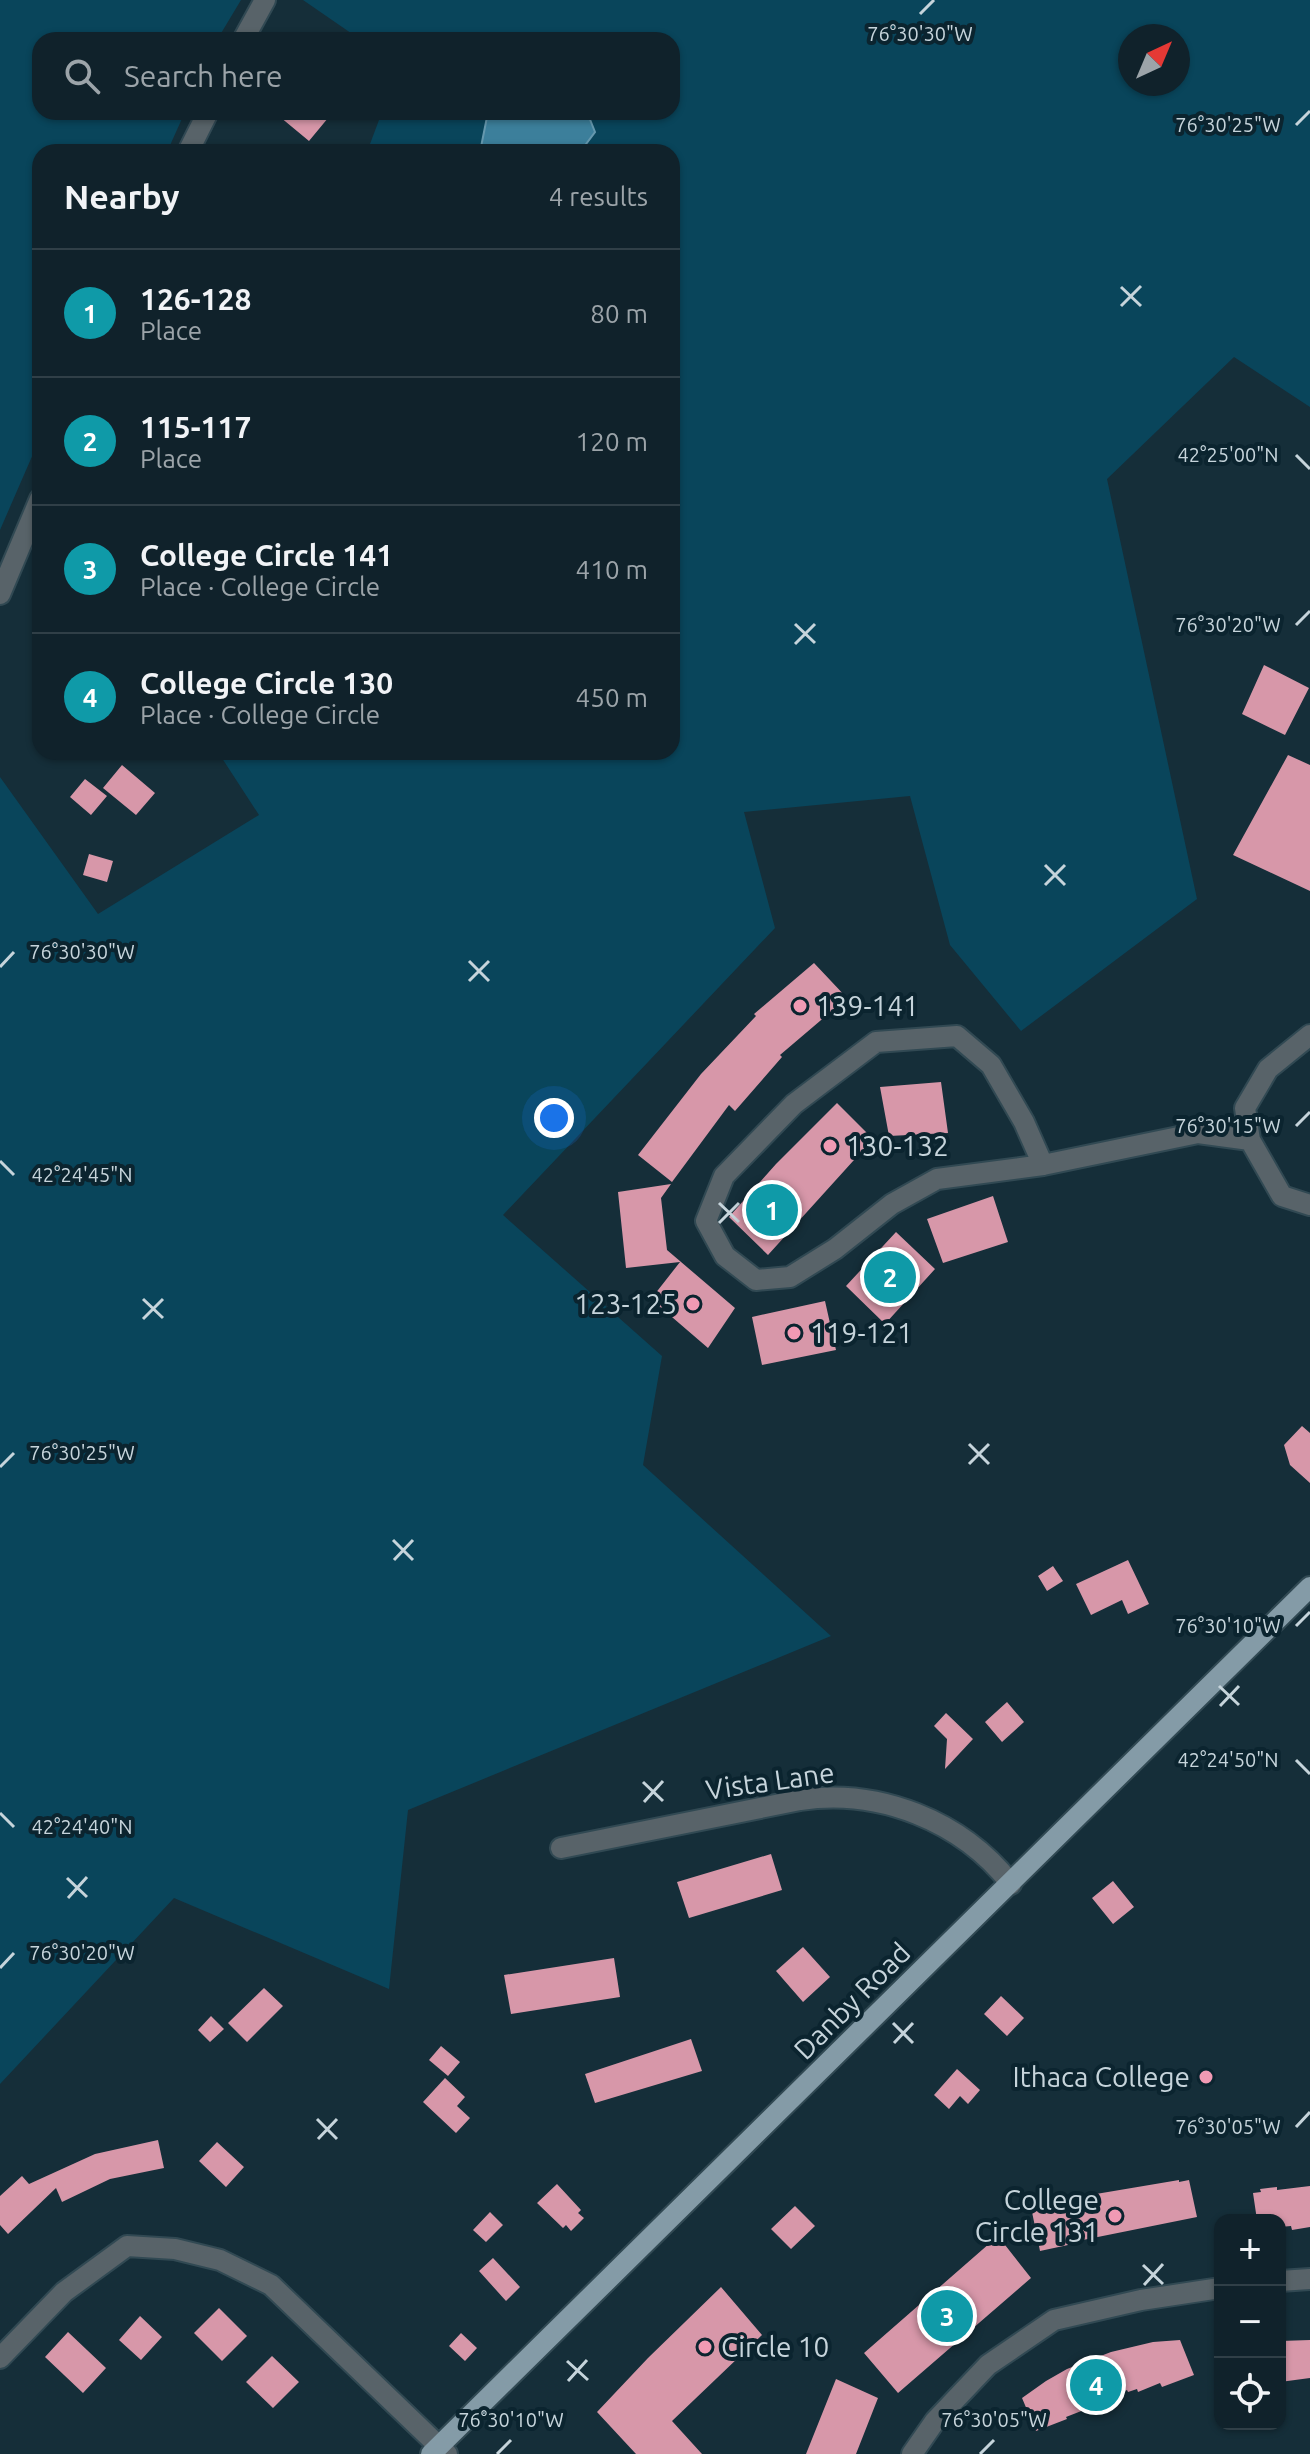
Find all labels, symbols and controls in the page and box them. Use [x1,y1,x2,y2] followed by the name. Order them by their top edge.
[867,22,973,45] text: 76°30'30"W
[1118,24,1190,96] north arrow
[32,32,680,120] search box
[60,54,104,98] icon: search
[124,59,283,93] text: Search here
[1175,113,1281,136] text: 76°30'25"W
[64,177,179,215] text: Nearby
[549,182,648,211] text: 4 results
[140,282,251,316] text: 126-128
[83,299,97,328] text: 1
[590,299,648,328] text: 80 m
[140,316,202,345] text: Place
[140,410,251,444] text: 115-117
[83,427,97,456] text: 2
[576,427,648,456] text: 120 m
[1177,443,1279,466] text: 42°25'00"N
[140,444,202,473] text: Place
[140,538,393,572] text: College Circle 141
[83,555,97,584] text: 3
[576,555,648,584] text: 410 m
[140,572,380,601] text: Place · College Circle
[1175,613,1281,636] text: 76°30'20"W
[140,666,393,700] text: College Circle 130
[83,683,97,712] text: 4
[576,683,648,712] text: 450 m
[140,700,380,729] text: Place · College Circle
[29,940,135,963] text: 76°30'30"W
[816,990,919,1021] place label: 139-141
[791,997,809,1015] marker: 139-141
[534,1098,574,1138] your location
[1175,1114,1281,1137] text: 76°30'15"W
[846,1130,949,1161] place label: 130-132
[821,1137,839,1155] marker: 130-132
[31,1163,133,1186] text: 42°24'45"N
[746,1180,798,1240] pin: 1
[864,1247,916,1307] pin: 2
[574,1288,677,1319] place label: 123-125
[684,1295,702,1313] marker: 123-125
[810,1317,913,1348] place label: 119-121
[785,1324,803,1342] marker: 119-121
[29,1441,135,1464] text: 76°30'25"W
[1175,1614,1281,1637] text: 76°30'10"W
[1177,1748,1279,1771] text: 42°24'50"N
[704,1756,836,1805] street label: Vista Lane
[31,1815,133,1838] text: 42°24'40"N
[787,1936,916,2065] street label: Danby Road
[29,1941,135,1964] text: 76°30'20"W
[1013,2061,1190,2092] place label: Ithaca College
[1197,2068,1215,2086] marker: Ithaca College
[1175,2115,1281,2138] text: 76°30'05"W
[975,2184,1099,2247] place label: College Circle 131
[1106,2207,1124,2225] marker: College Circle 131
[1214,2214,1286,2430] map controls
[1214,2214,1286,2286] button: +
[921,2286,973,2346] pin: 3
[1214,2286,1286,2358] button: −
[721,2331,829,2362] place label: Circle 10
[696,2338,714,2356] marker: Circle 10
[1070,2355,1122,2415] pin: 4
[1214,2358,1286,2430] button: locate
[458,2408,564,2431] text: 76°30'10"W
[941,2408,1047,2431] text: 76°30'05"W

